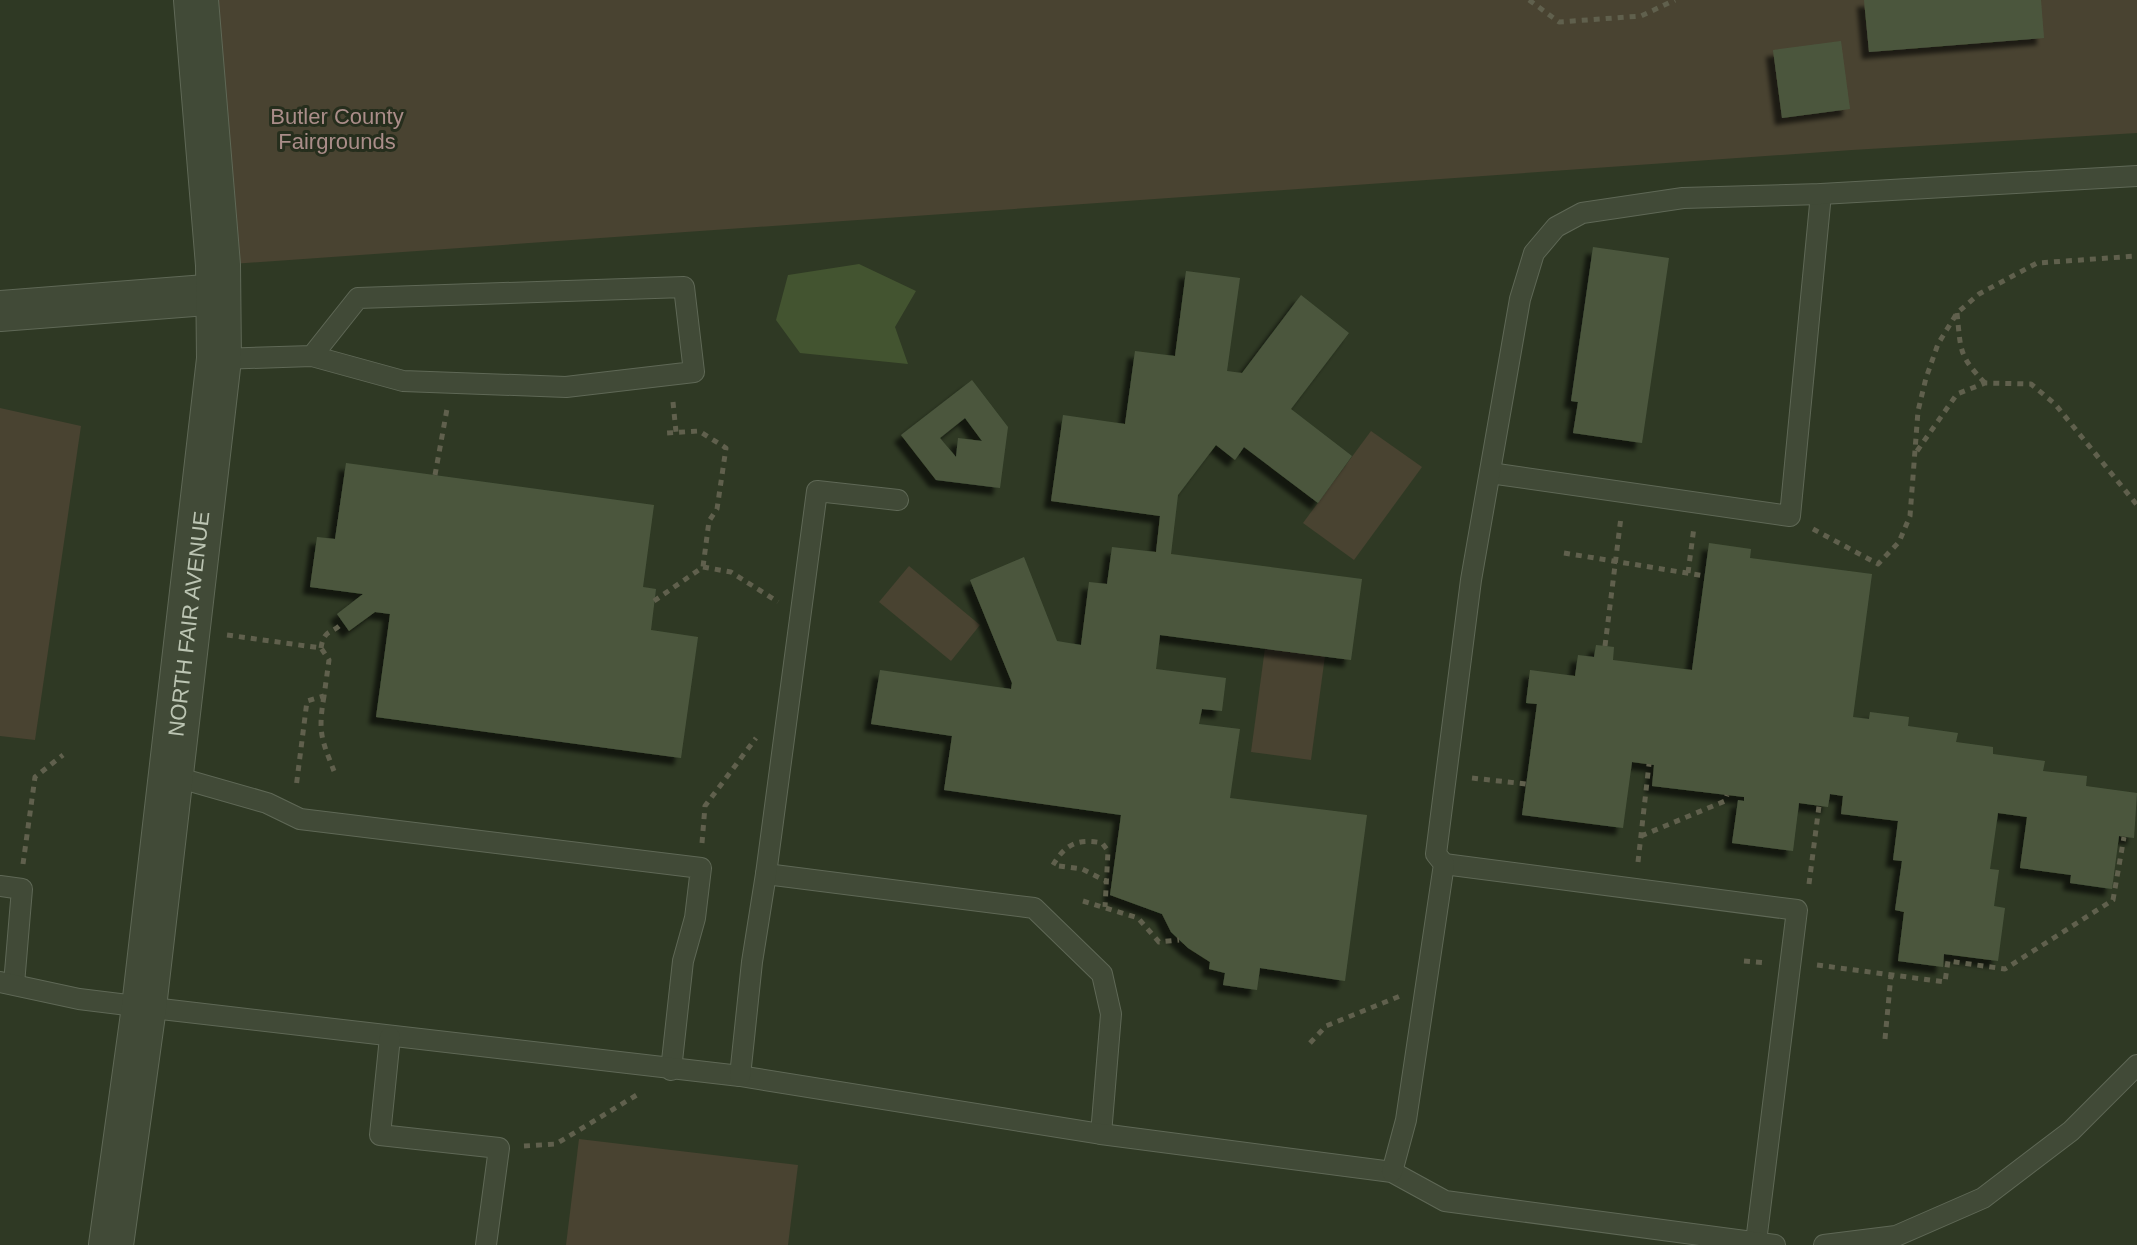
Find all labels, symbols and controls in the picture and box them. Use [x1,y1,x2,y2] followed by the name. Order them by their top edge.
[270,104,404,154] park label: Butler County Fairgrounds
[163,510,214,738] street label: NORTH FAIR AVENUE

